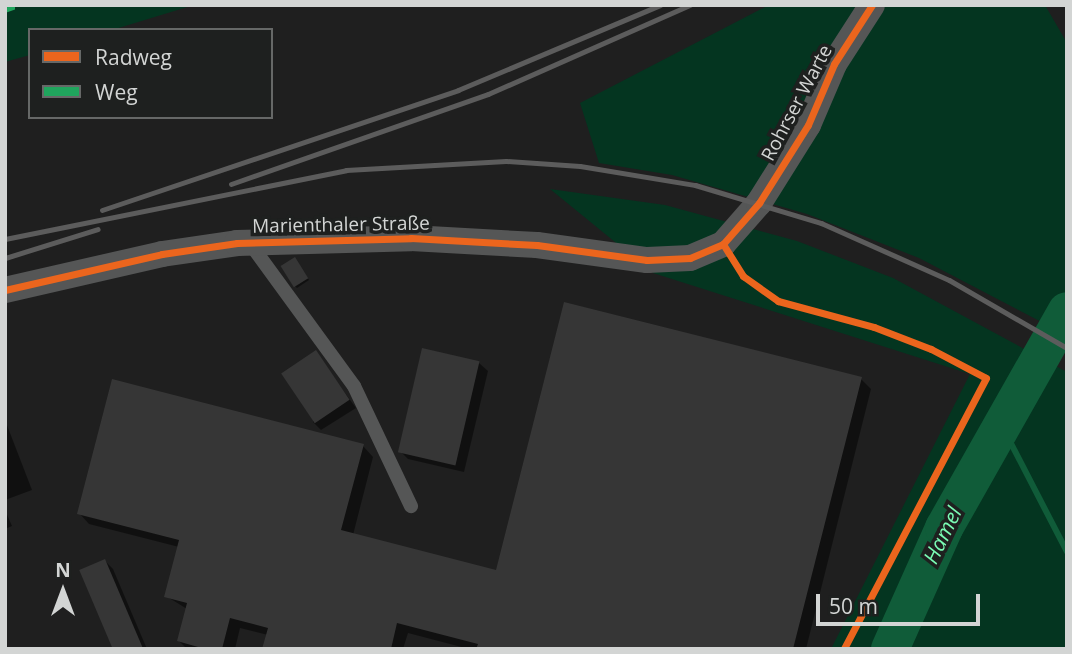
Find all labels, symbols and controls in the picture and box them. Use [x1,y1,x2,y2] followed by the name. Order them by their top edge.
[28,28,273,119] legend
[757,41,837,165] street label: Rohrser Warte
[95,43,172,71] text: Radweg
[95,78,138,106] text: Weg
[252,212,430,238] street label: Marienthaler Straße
[917,502,967,568] water label: Hamel
[28,556,98,626] north arrow
[55,557,71,583] text: N
[820,580,984,624] scale bar
[829,592,878,620] text: 50 m

